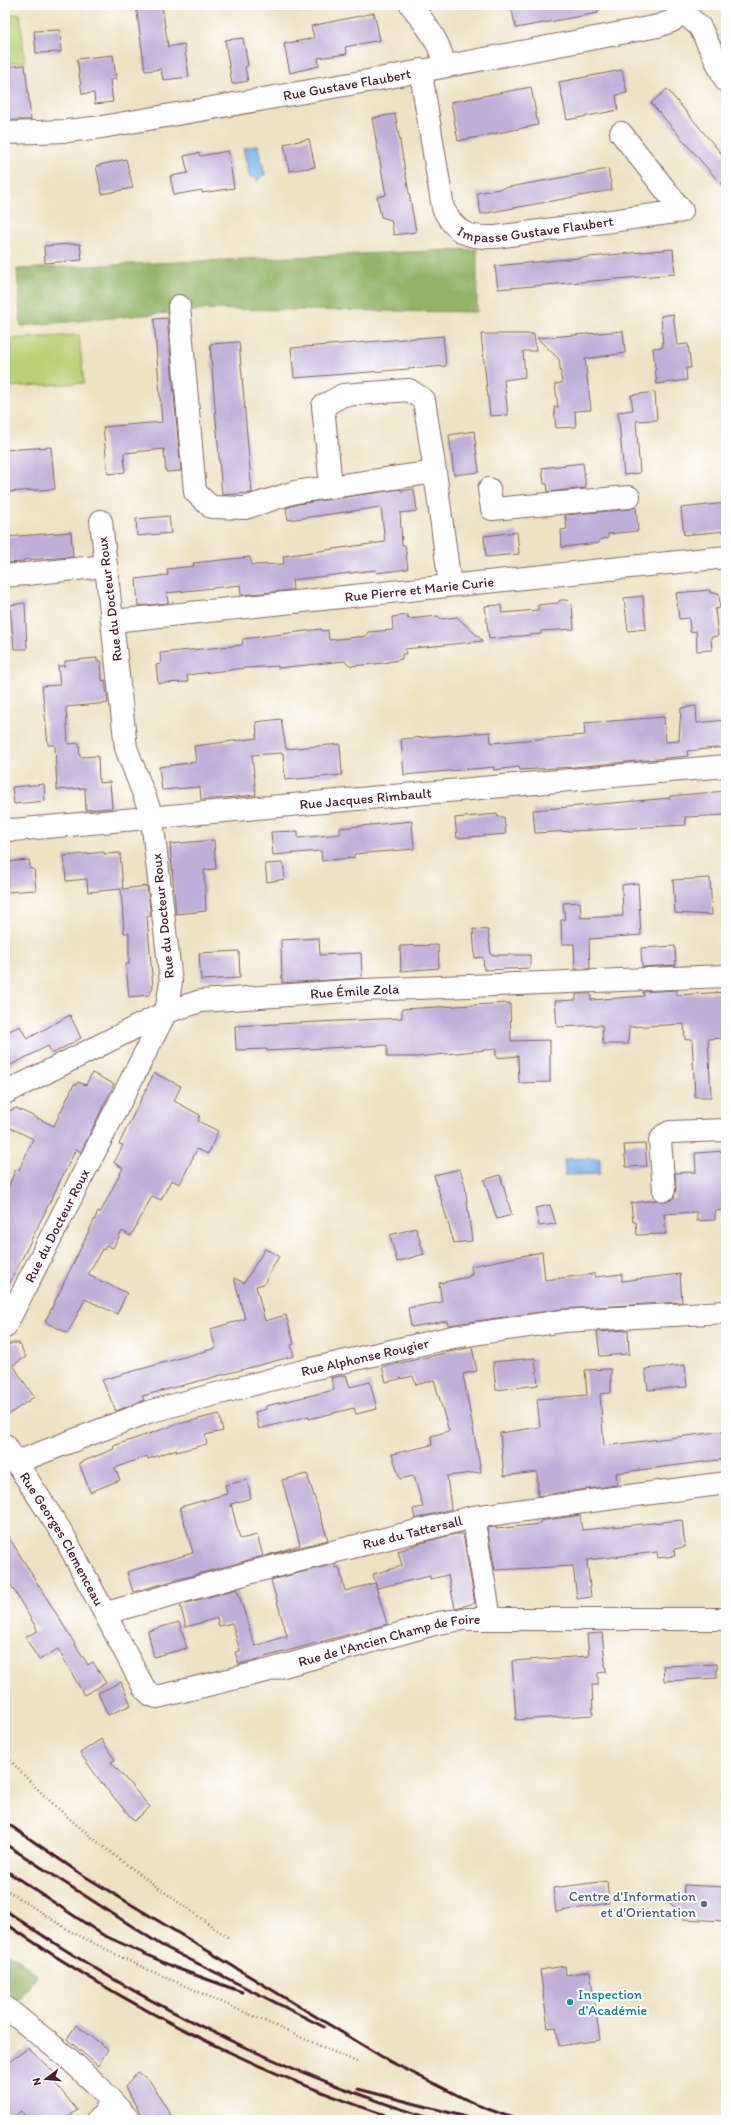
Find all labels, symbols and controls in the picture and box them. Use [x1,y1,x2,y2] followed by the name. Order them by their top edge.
[282,65,412,104] street label: Rue Gustave Flaubert
[454,212,614,246] street label: Impasse Gustave Flaubert
[94,535,126,662] street label: Rue du Docteur Roux
[344,573,495,605] street label: Rue Pierre et Marie Curie
[299,784,432,813] street label: Rue Jacques Rimbault
[148,852,178,979] street label: Rue du Docteur Roux
[310,980,400,1002] street label: Rue Émile Zola
[21,1165,93,1285] street label: Rue du Docteur Roux
[299,1334,431,1380] street label: Rue Alphonse Rougier
[16,1469,108,1609] street label: Rue Georges Clemenceau
[361,1511,464,1553] street label: Rue du Tattersall
[296,1610,481,1670] street label: Rue de l'Ancien Champ de Foire
[569,1888,696,1921] place label: Centre d'Information et d'Orientation
[699,1899,709,1909] marker: Centre d'Information et d'Orientation
[578,1986,648,2019] place label: Inspection d'Académie
[565,1997,575,2007] marker: Inspection d'Académie
[26,2059,66,2099] north arrow
[30,2076,44,2087] text: N

